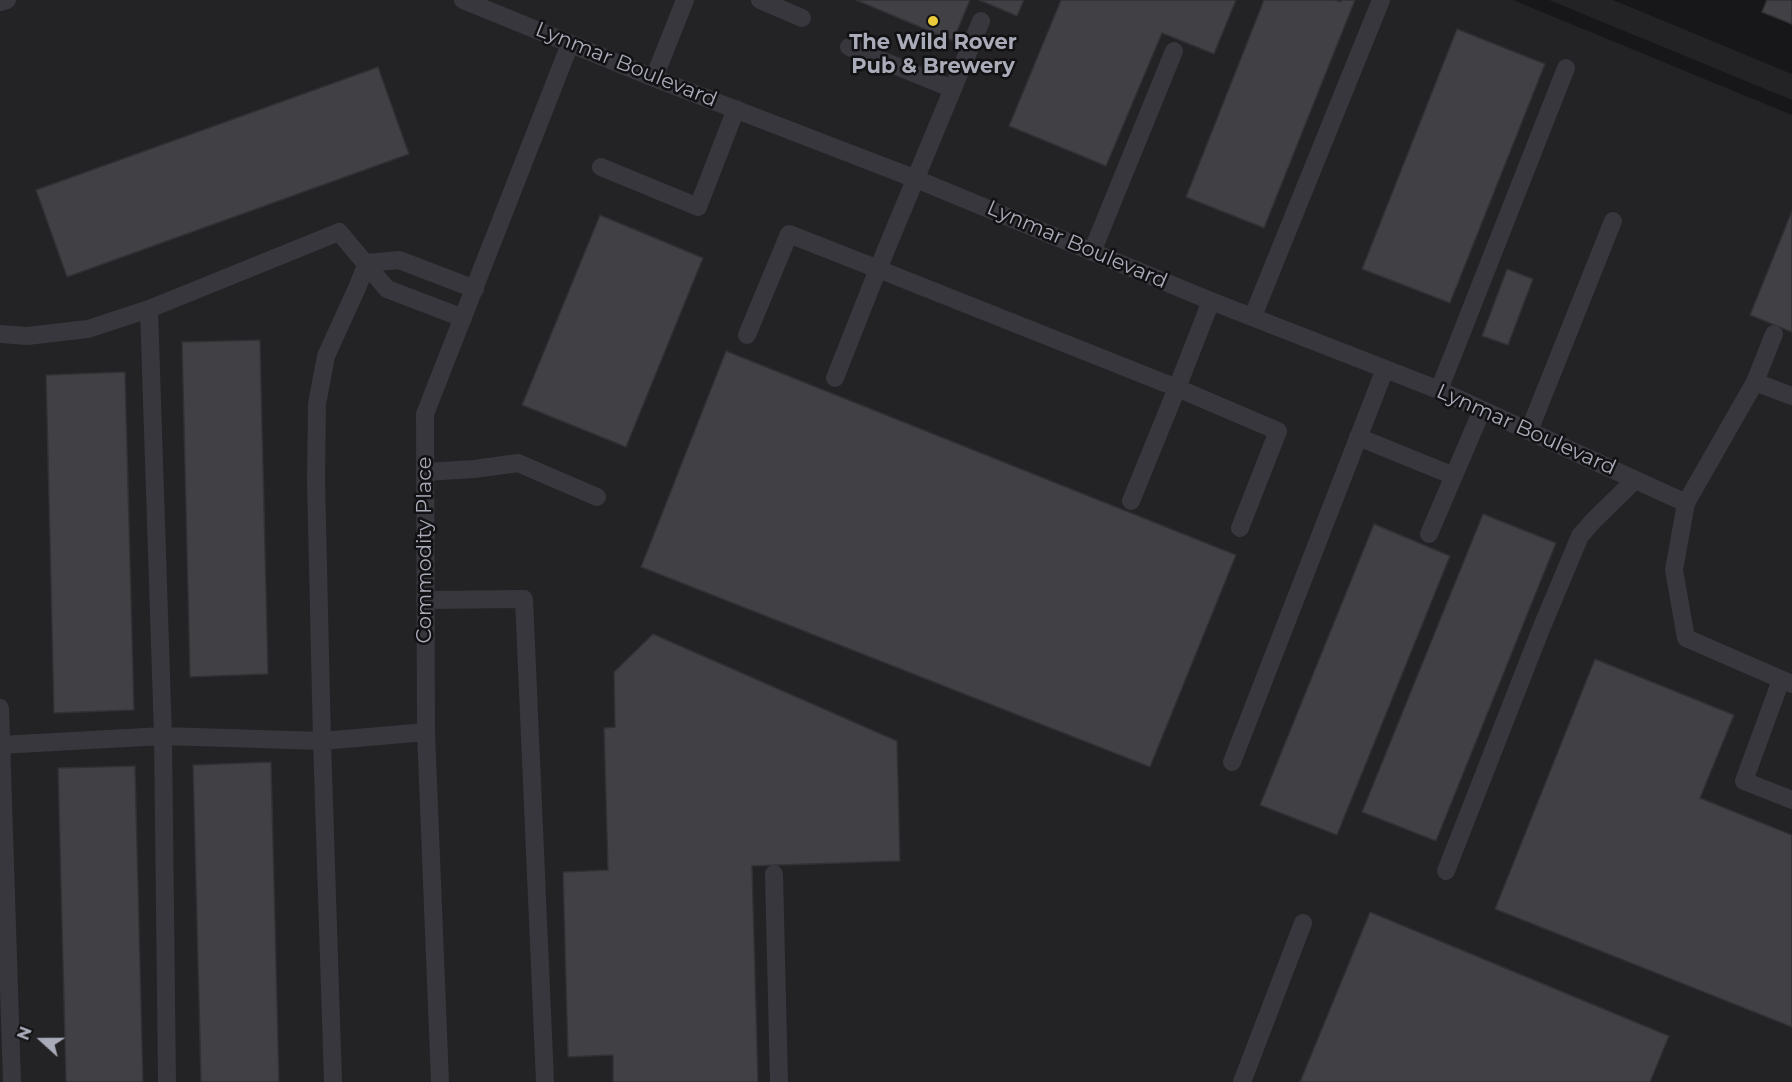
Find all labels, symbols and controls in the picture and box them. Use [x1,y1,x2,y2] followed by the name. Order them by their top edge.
[926,14,940,28] marker: The Wild Rover Pub & Brewery
[532,17,720,113] street label: Lynmar Boulevard
[849,30,1017,80] place label: The Wild Rover Pub & Brewery
[983,196,1171,294] street label: Lynmar Boulevard
[1432,379,1620,481] street label: Lynmar Boulevard
[412,456,438,644] street label: Commodity Place
[12,1010,72,1070] north arrow
[14,1024,36,1043] text: N

